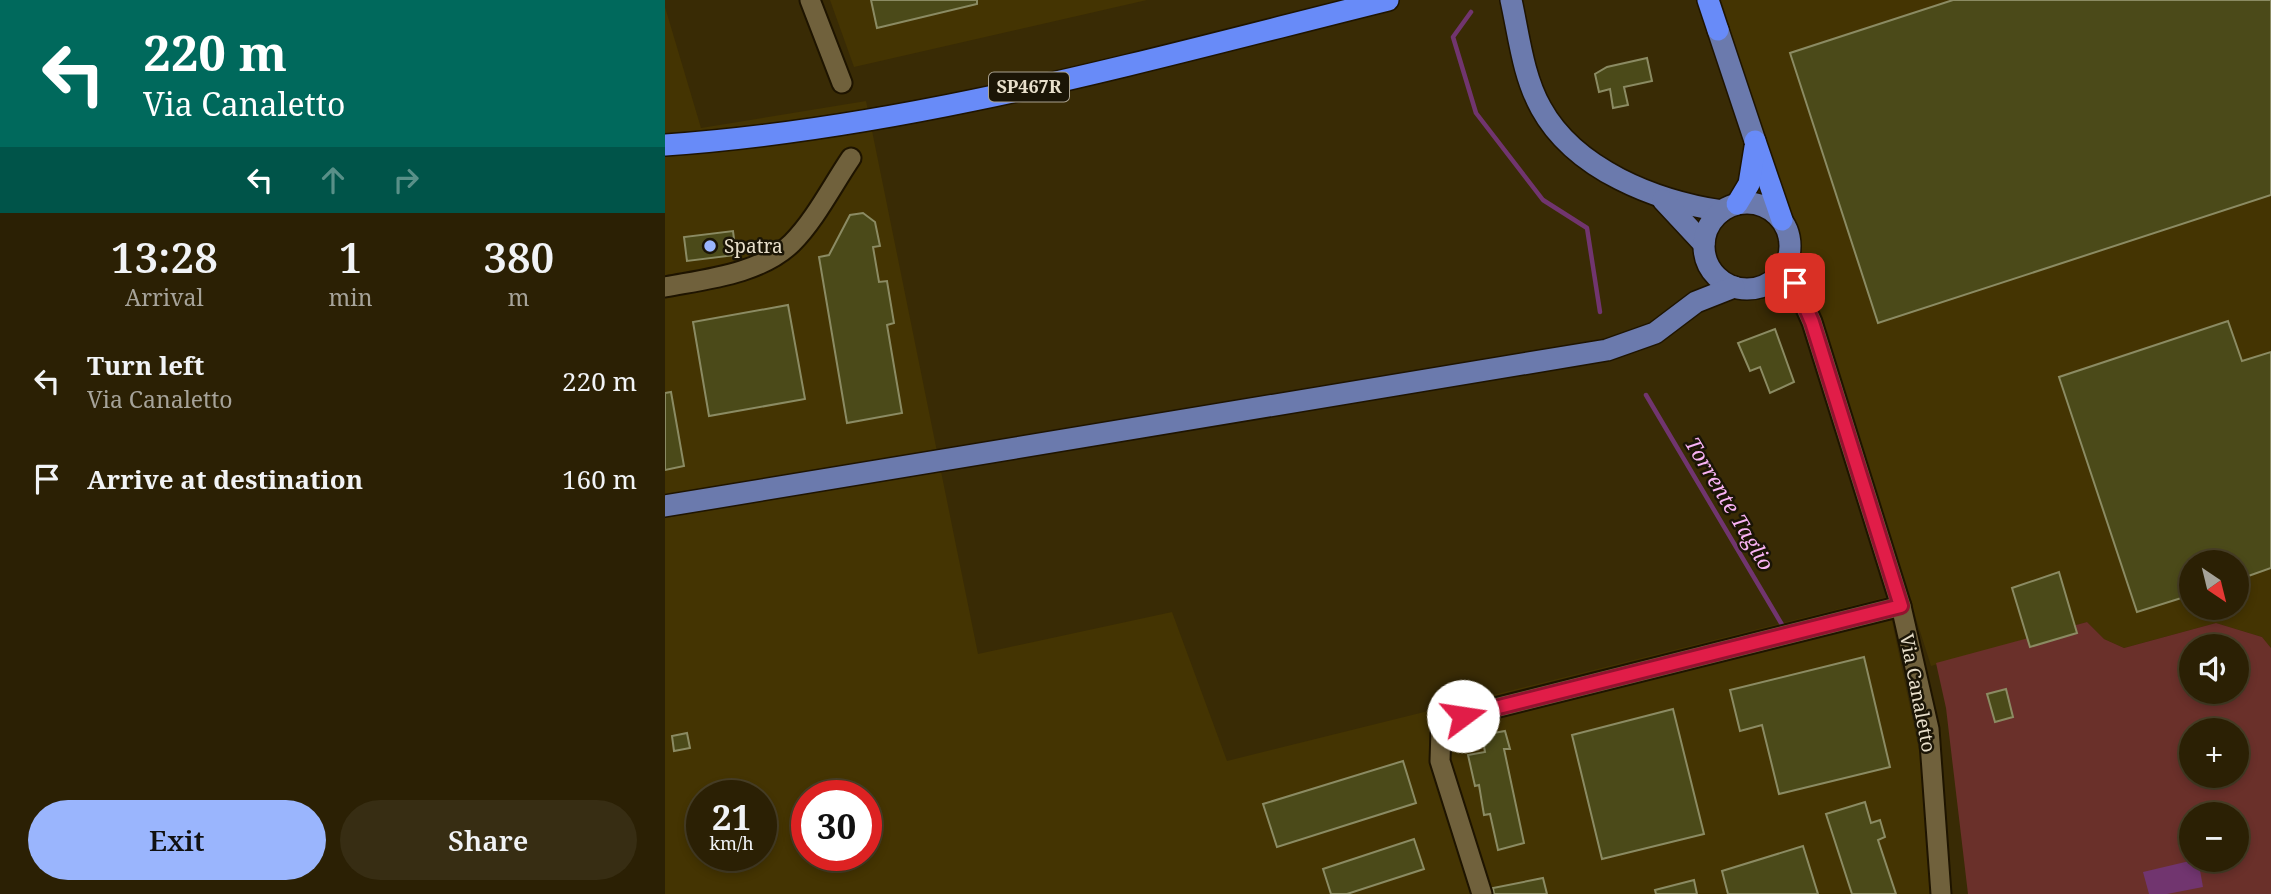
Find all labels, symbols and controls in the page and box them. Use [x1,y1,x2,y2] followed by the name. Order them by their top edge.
[143,19,287,85] text: 220 m
[28,28,119,119] icon: left
[989,72,1069,102] road number: SP467R
[143,82,346,125] text: Via Canaletto
[241,161,279,199] icon: left
[314,161,352,199] icon: ahead
[387,161,425,199] icon: right
[111,228,218,285] text: 13:28
[339,228,362,285] text: 1
[483,228,554,285] text: 380
[724,233,783,259] place label: Spatra
[702,238,718,254] marker: Spatra
[1765,253,1825,313] pin
[1776,264,1814,302] icon: arrive
[125,281,204,313] text: Arrival
[329,281,373,313] text: min
[508,281,530,313] text: m
[87,347,204,383] text: Turn left
[28,362,66,400] icon: left
[562,363,637,399] text: 220 m
[87,383,233,415] text: Via Canaletto
[1679,432,1781,575] water label: Torrente Taglio
[28,460,66,498] icon: arrive
[87,461,363,497] text: Arrive at destination
[562,461,637,497] text: 160 m
[2179,550,2249,620] north arrow
[2179,550,2249,872] map controls
[1894,631,1942,755] street label: Via Canaletto
[2179,634,2249,704] button: sound
[1426,679,1500,753] position arrow
[2179,718,2249,788] button: +
[791,780,882,871] speed limit sign: 30
[712,793,751,840] text: 21
[28,800,326,880] button: Exit
[340,800,637,880] button: Share
[2179,802,2249,872] button: −
[709,831,754,855] text: km/h

